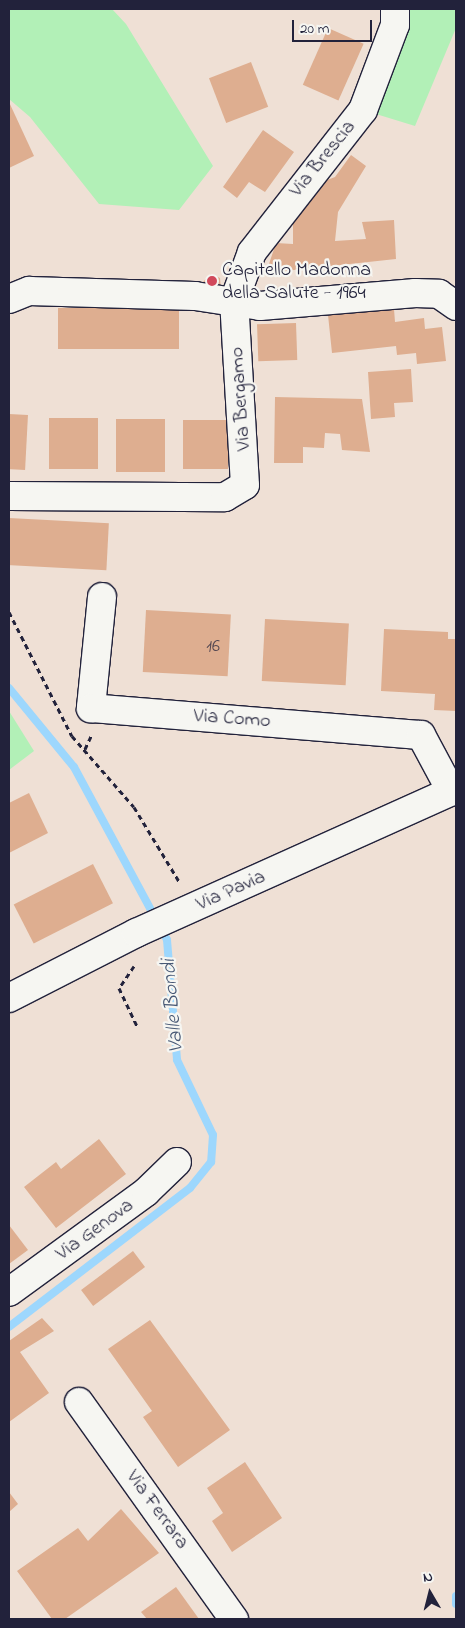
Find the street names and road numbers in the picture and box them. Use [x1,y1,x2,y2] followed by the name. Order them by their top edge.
[285,116,361,202] street label: Via Brescia
[225,346,257,452] street label: Via Bergamo
[193,704,271,734] street label: Via Como
[193,865,269,917] street label: Via Pavia
[52,1194,138,1266] street label: Via Genova
[120,1466,194,1554] street label: Via Ferrara

